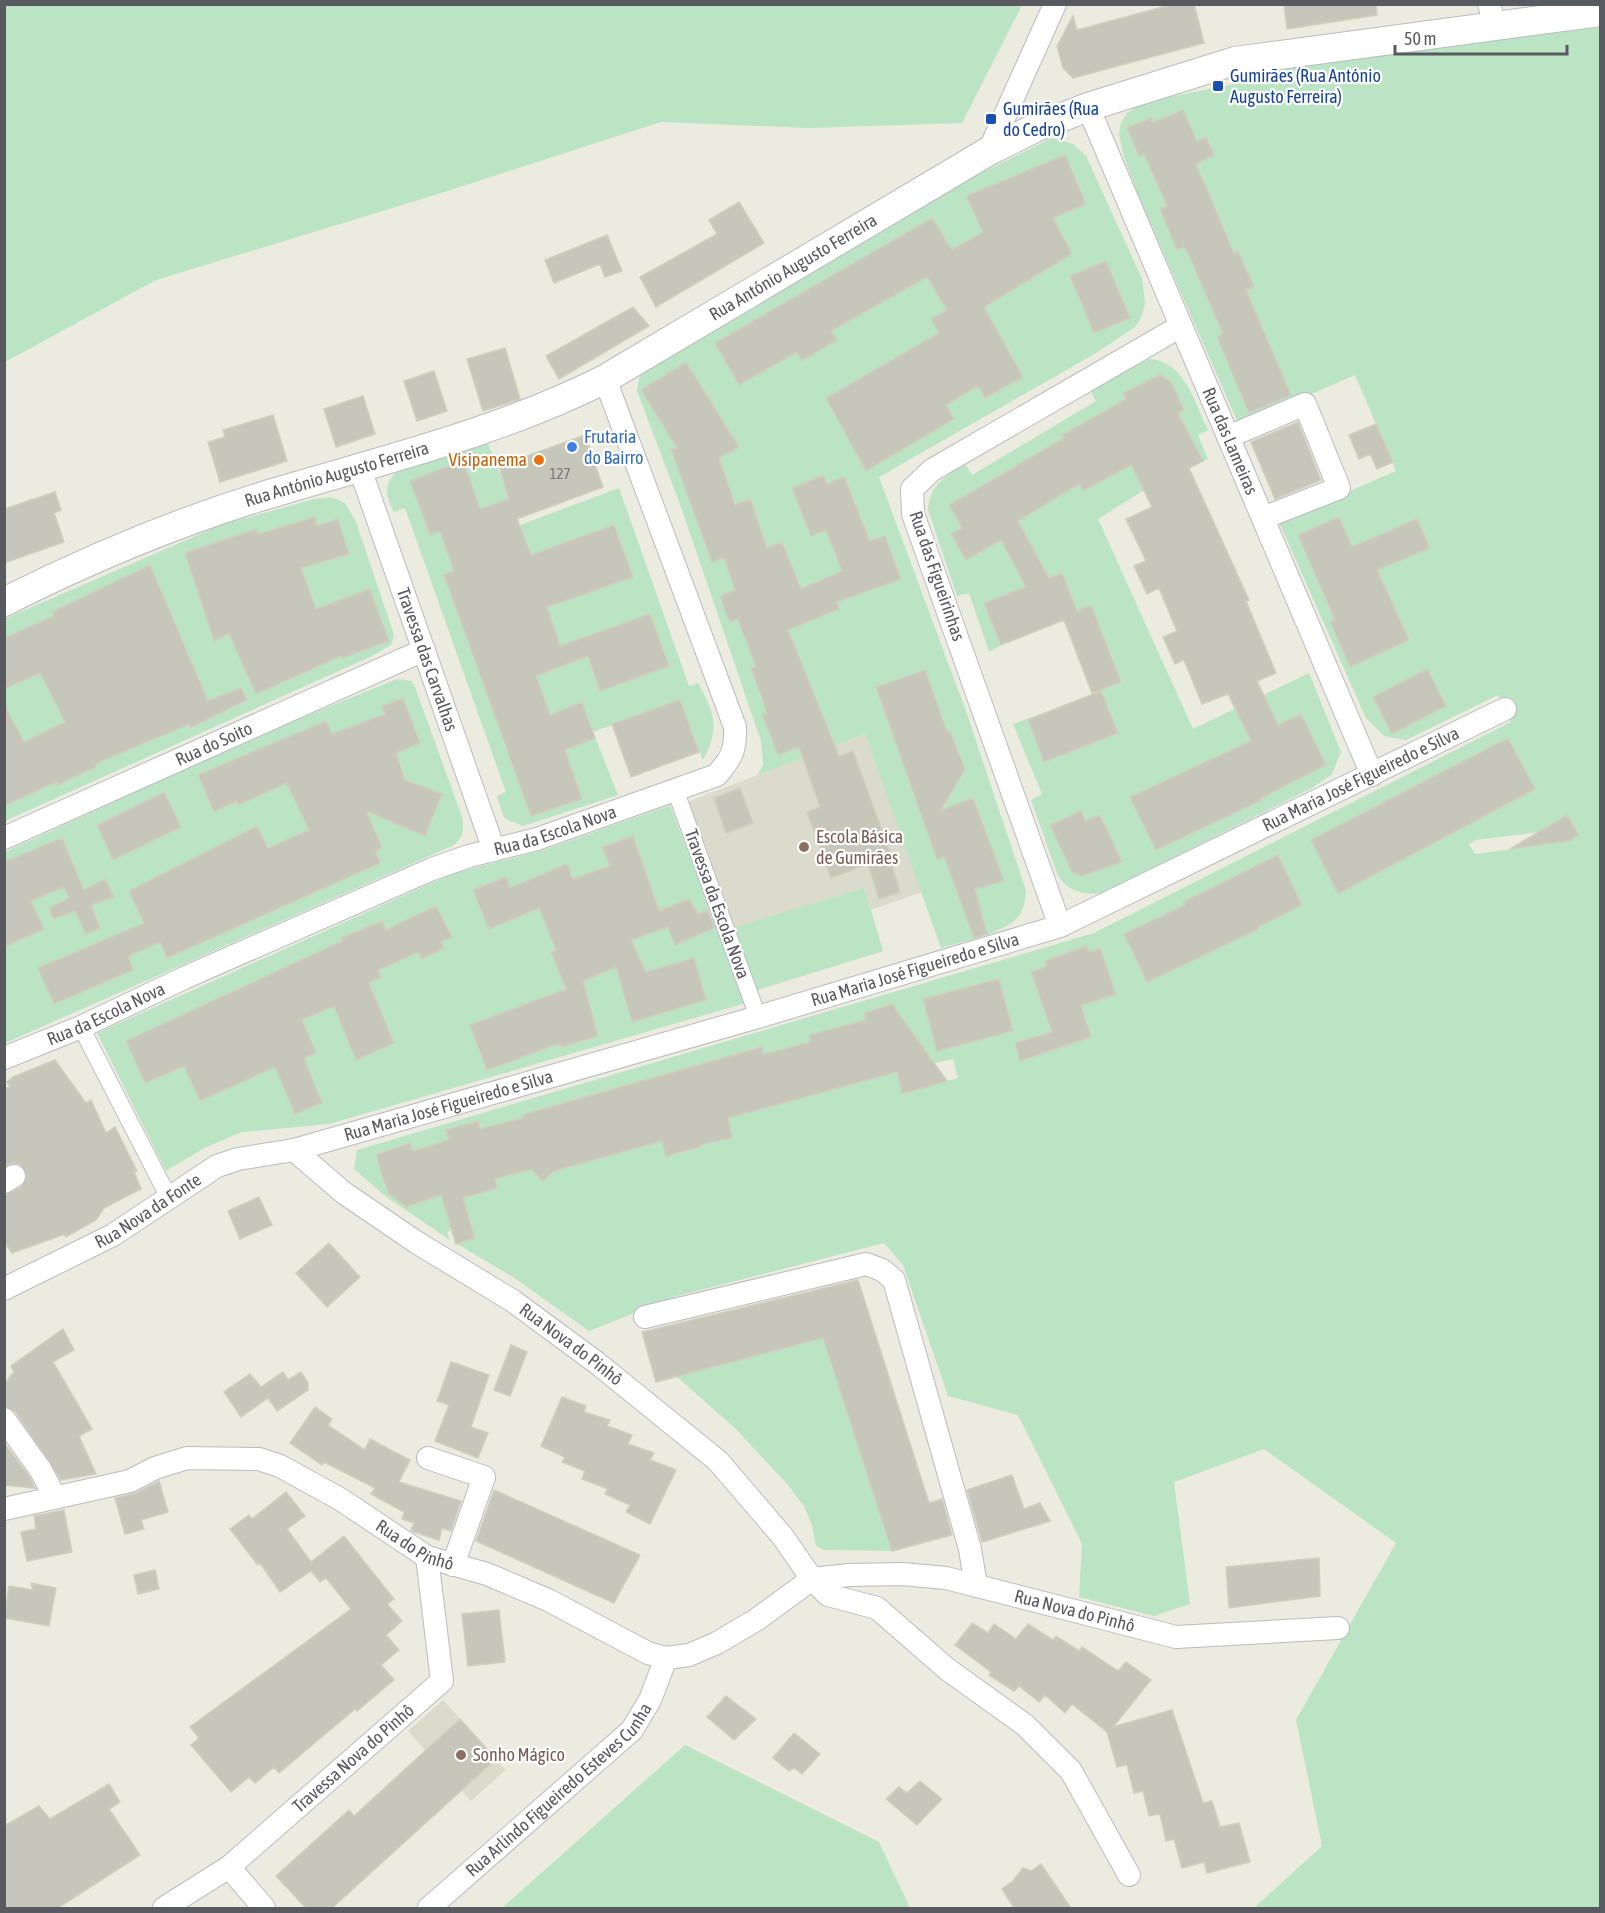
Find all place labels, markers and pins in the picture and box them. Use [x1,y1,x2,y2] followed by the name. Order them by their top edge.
[1230,65,1381,107] place label: Gumirães (Rua António Augusto Ferreira)
[1211,79,1225,93] marker: Gumirães (Rua António Augusto Ferreira)
[1003,98,1099,140] place label: Gumirães (Rua do Cedro)
[984,112,998,126] marker: Gumirães (Rua do Cedro)
[584,426,644,468] place label: Frutaria do Bairro
[565,440,579,454] marker: Frutaria do Bairro
[448,449,527,470] place label: Visipanema
[532,453,546,467] marker: Visipanema
[816,826,903,868] place label: Escola Básica de Gumirães
[797,840,811,854] marker: Escola Básica de Gumirães
[473,1744,565,1765] place label: Sonho Mágico
[454,1748,468,1762] marker: Sonho Mágico

